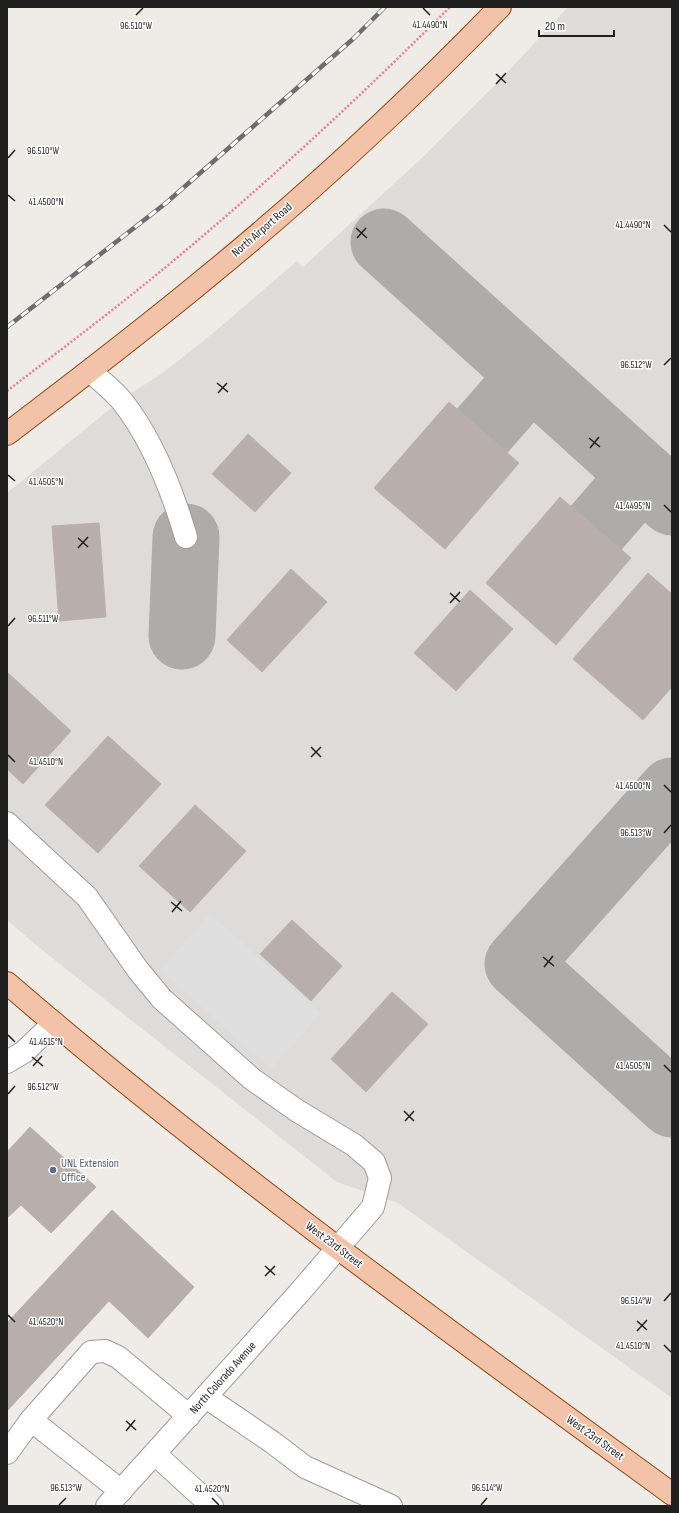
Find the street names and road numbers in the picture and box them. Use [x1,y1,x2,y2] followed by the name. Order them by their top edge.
[229,200,295,260] street label: North Airport Road
[302,1219,366,1272] street label: West 23rd Street
[187,1339,260,1417] street label: North Colorado Avenue
[563,1412,627,1464] street label: West 23rd Street

